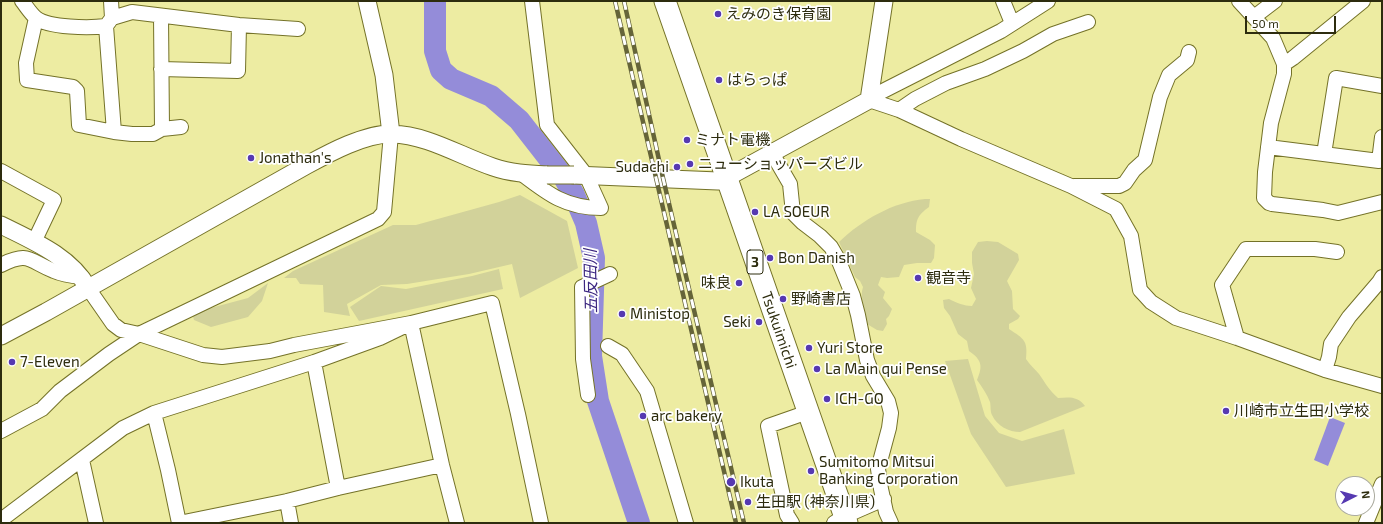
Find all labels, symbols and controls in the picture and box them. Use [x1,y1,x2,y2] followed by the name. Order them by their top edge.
[726,5,831,23] place label: えみのき保育園
[1247,8,1338,34] scale bar
[713,9,723,19] marker: えみのき保育園
[1252,16,1279,30] text: 50 m
[727,71,787,89] place label: はらっぱ
[714,75,724,85] marker: はらっぱ
[695,131,770,149] place label: ミナト電機
[682,135,692,145] marker: ミナト電機
[259,149,332,167] place label: Jonathan's
[246,153,256,163] marker: Jonathan's
[698,155,863,173] place label: ニューショッパーズビル
[615,158,669,176] place label: Sudachi
[685,159,695,169] marker: ニューショッパーズビル
[672,162,682,172] marker: Sudachi
[763,203,829,221] place label: LA SOEUR
[750,207,760,217] marker: LA SOEUR
[581,249,601,313] water label: 五反田川
[778,249,855,267] place label: Bon Danish
[747,250,763,274] road number: 3
[765,253,775,263] marker: Bon Danish
[926,269,971,287] place label: 観音寺
[913,273,923,283] marker: 観音寺
[701,274,731,292] place label: 味良
[734,278,744,288] marker: 味良
[757,289,801,371] street label: Tsukuimichi
[791,290,851,308] place label: 野崎書店
[778,294,788,304] marker: 野崎書店
[630,305,690,323] place label: Ministop
[617,309,627,319] marker: Ministop
[723,313,751,331] place label: Seki
[754,317,764,327] marker: Seki
[817,339,883,357] place label: Yuri Store
[804,343,814,353] marker: Yuri Store
[20,353,80,371] place label: 7-Eleven
[7,357,17,367] marker: 7-Eleven
[825,360,947,378] place label: La Main qui Pense
[812,364,822,374] marker: La Main qui Pense
[835,390,884,408] place label: ICH-GO
[822,394,832,404] marker: ICH-GO
[1234,402,1369,420] place label: 川崎市立生田小学校
[1221,406,1231,416] marker: 川崎市立生田小学校
[651,407,722,425] place label: arc bakery
[638,411,648,421] marker: arc bakery
[819,453,958,488] place label: Sumitomo Mitsui Banking Corporation
[806,466,816,476] marker: Sumitomo Mitsui Banking Corporation
[740,473,774,491] place label: Ikuta
[725,476,737,488] marker: Ikuta
[1335,476,1375,516] north arrow
[1360,490,1373,499] text: N
[756,493,875,511] place label: 生田駅 (神奈川県)
[743,497,753,507] marker: 生田駅 (神奈川県)

